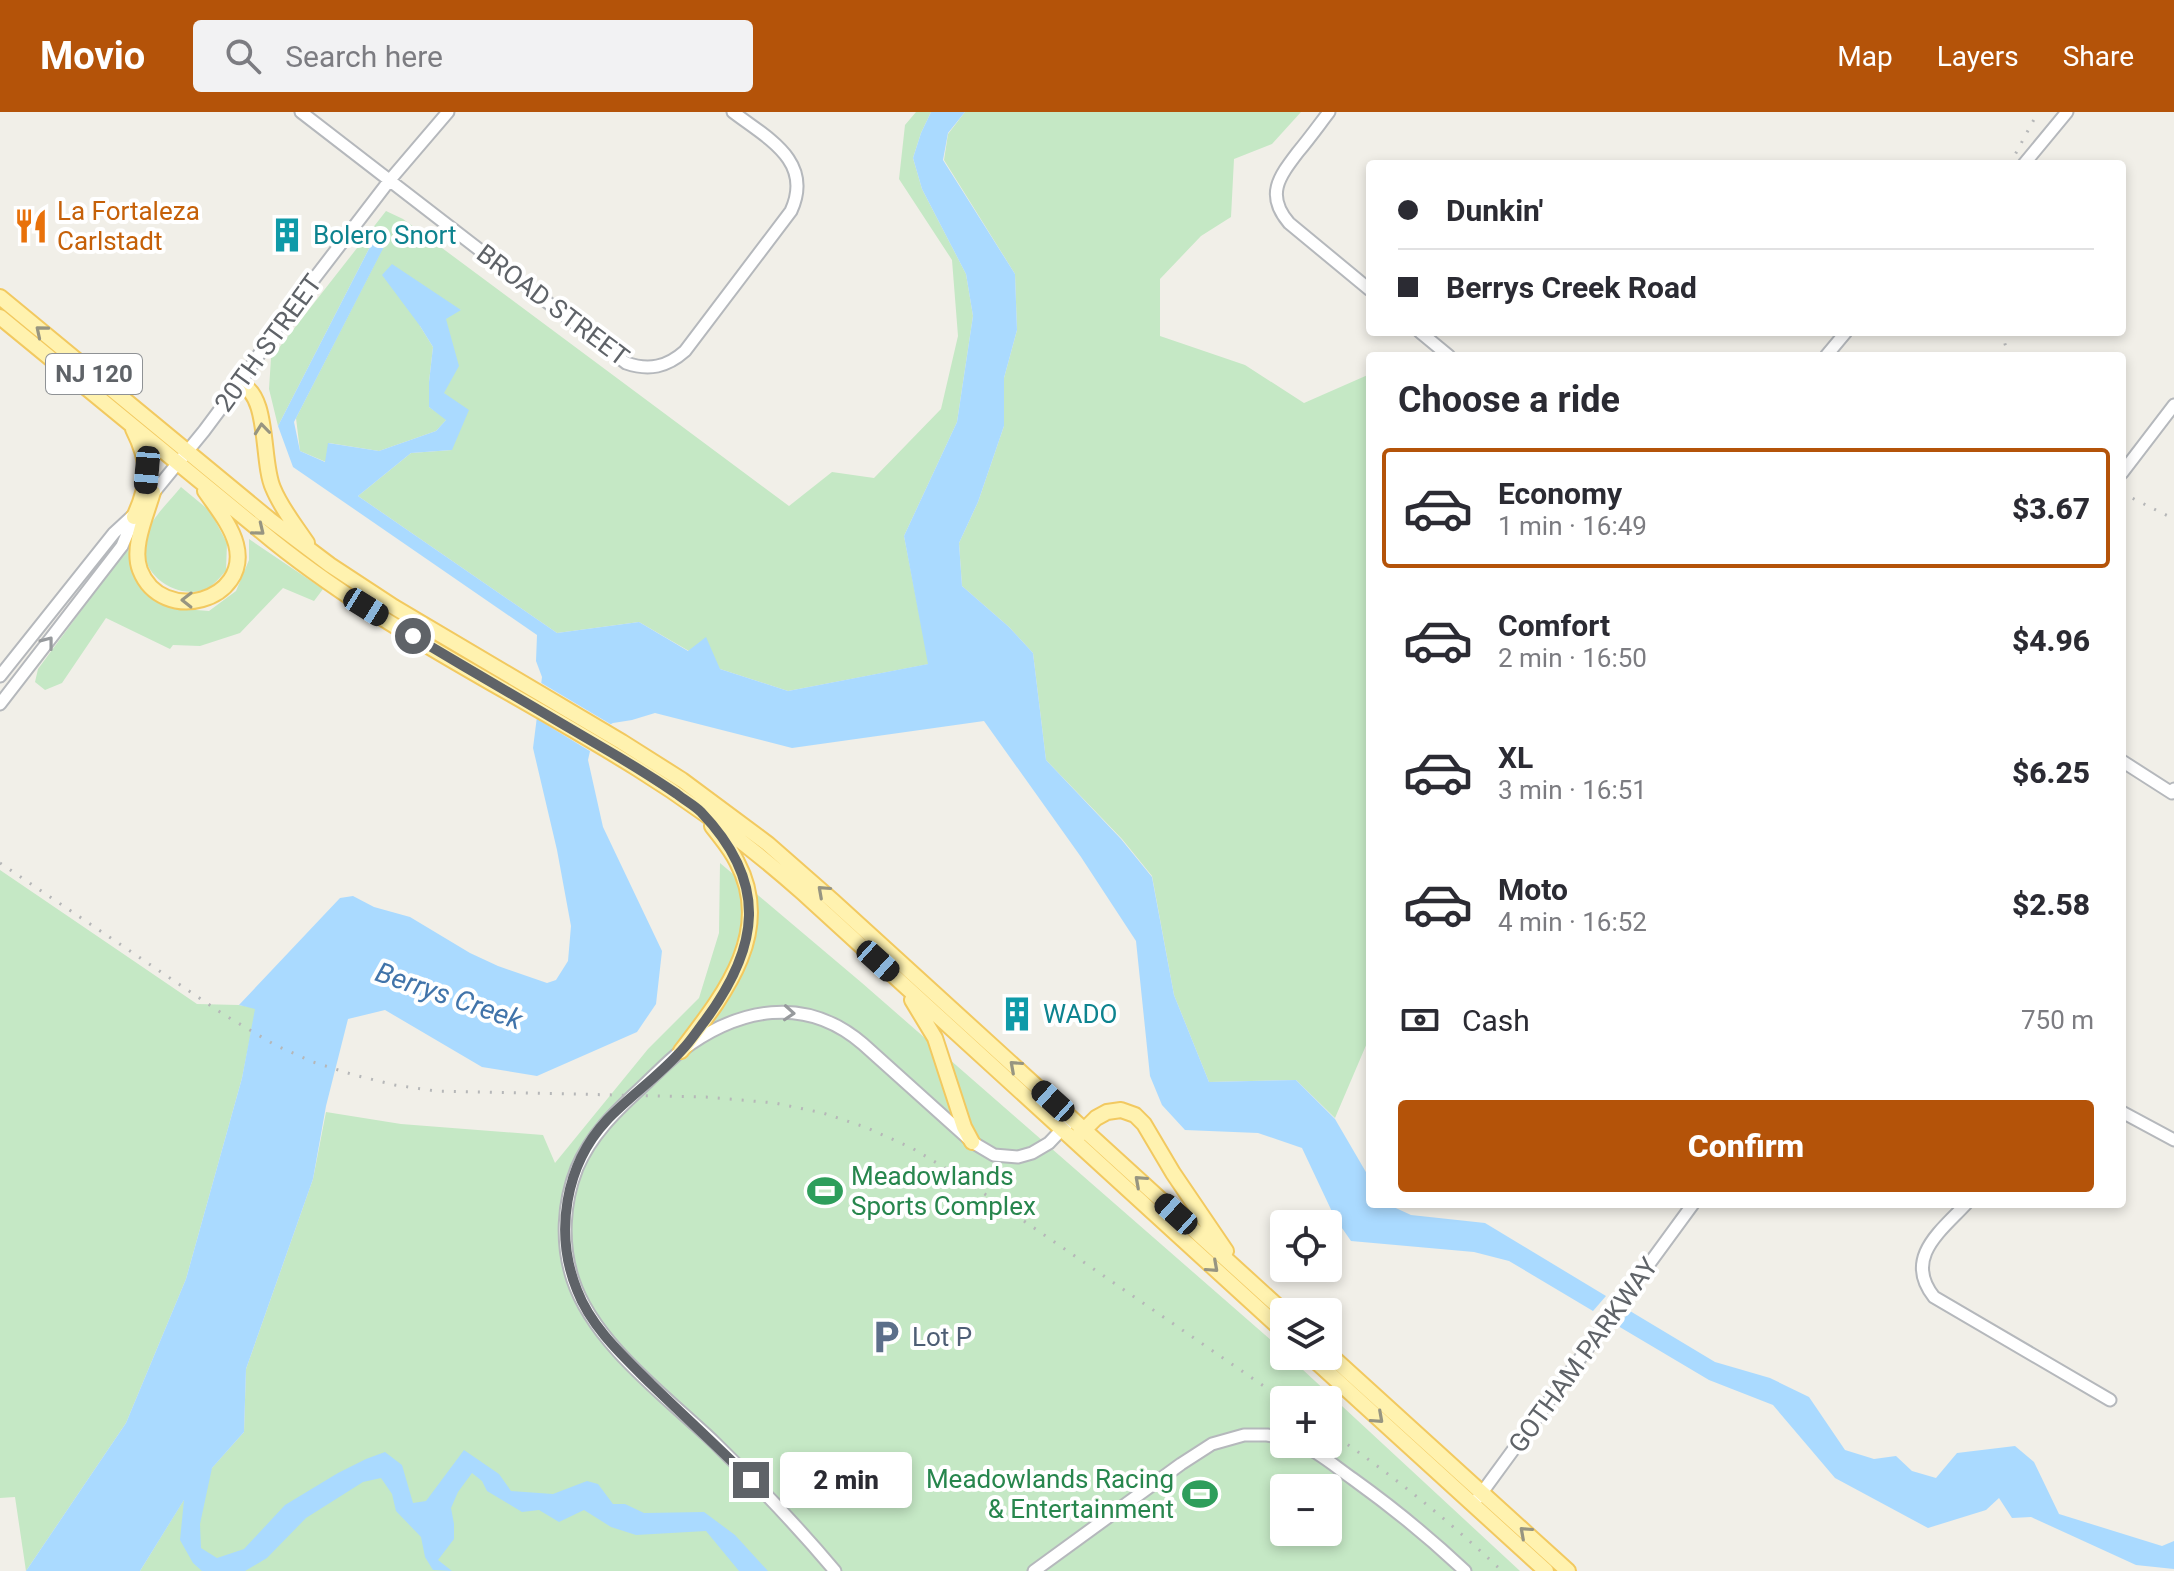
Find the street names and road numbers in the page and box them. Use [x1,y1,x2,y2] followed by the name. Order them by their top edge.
[471,238,635,372] street label: BROAD STREET
[208,269,328,417] street label: 20TH STREET
[46,354,142,394] road number: NJ 120
[1502,1251,1664,1458] street label: GOTHAM PARKWAY

